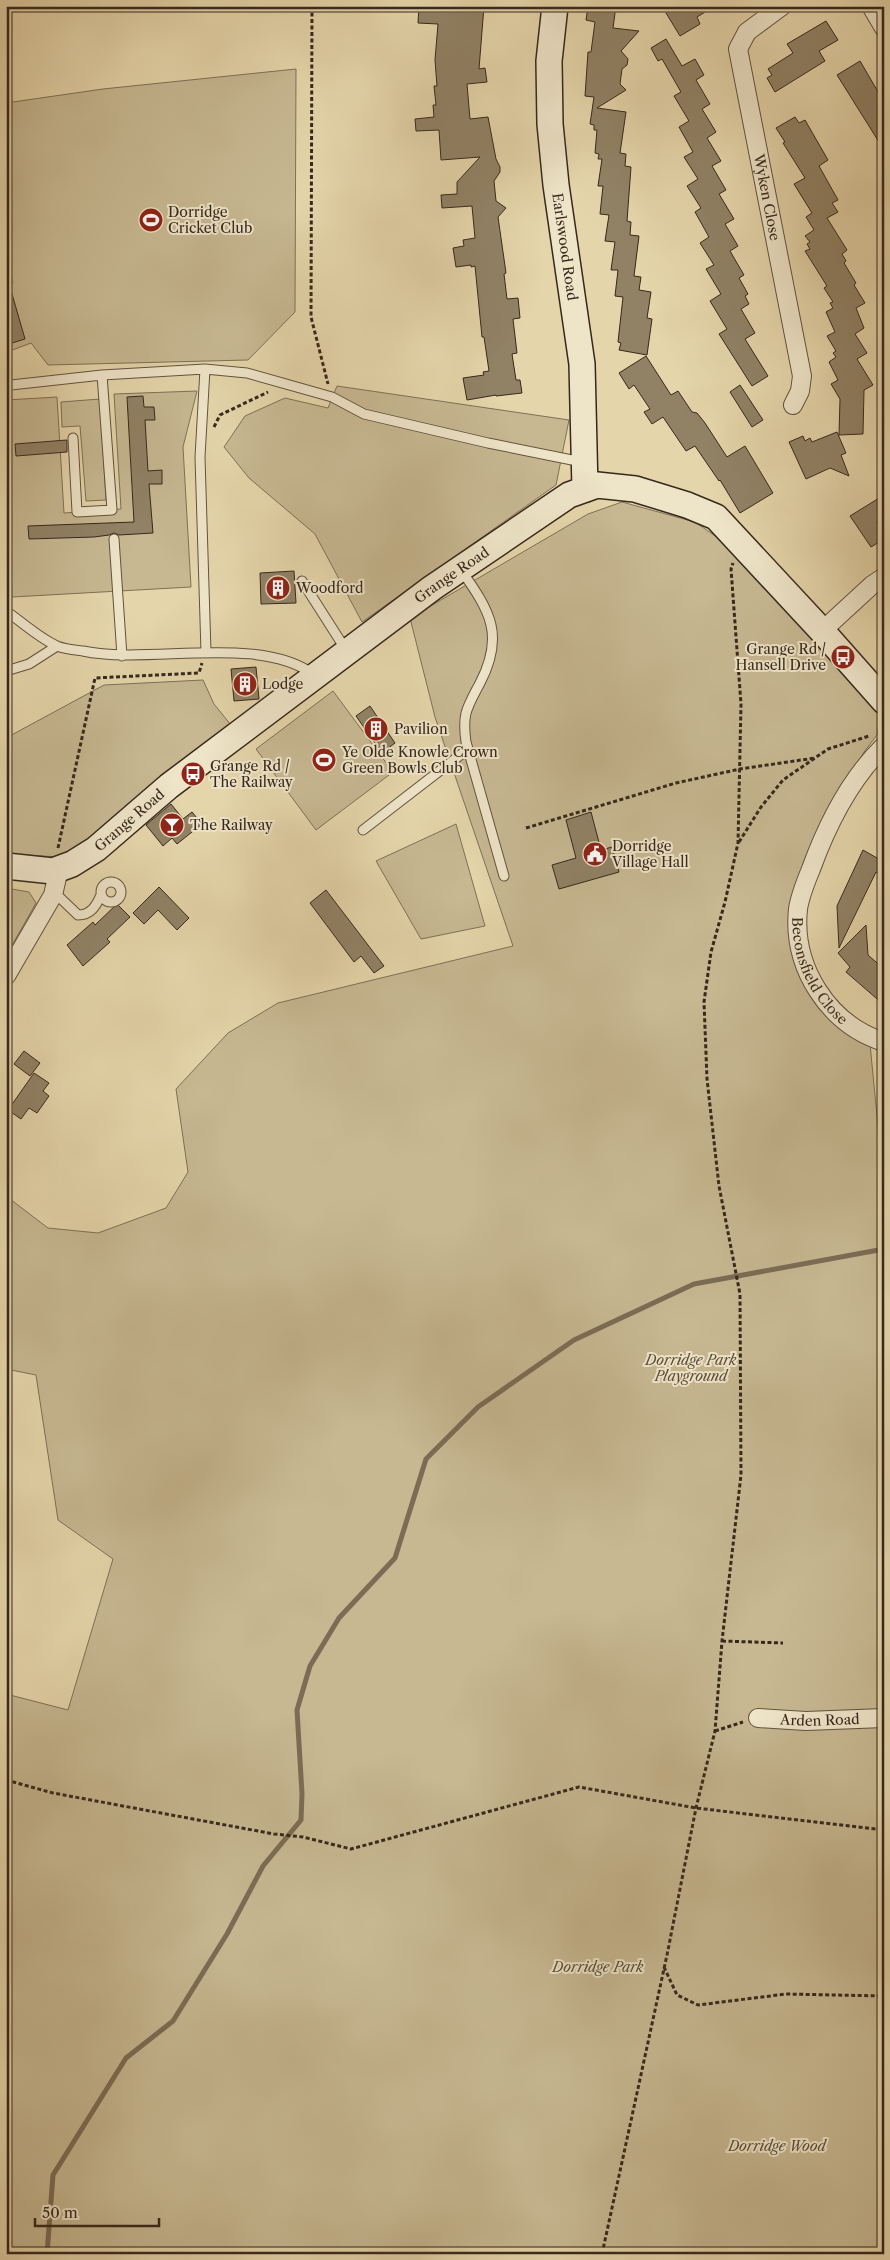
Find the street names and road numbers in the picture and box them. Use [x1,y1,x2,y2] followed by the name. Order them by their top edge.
[750,152,784,242] street label: Wyken Close
[548,192,582,302] street label: Earlswood Road
[411,543,493,607] street label: Grange Road
[91,785,169,855] street label: Grange Road
[788,917,852,1028] street label: Beconsfield Close
[779,1710,860,1730] street label: Arden Road

